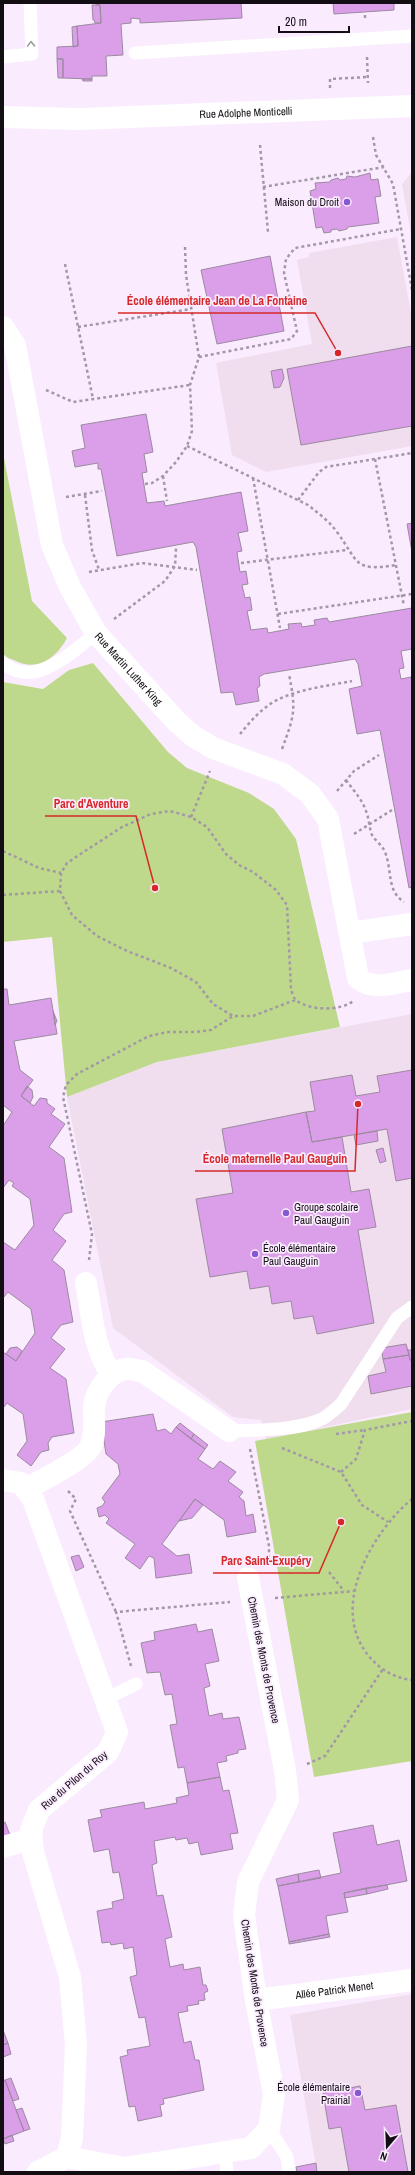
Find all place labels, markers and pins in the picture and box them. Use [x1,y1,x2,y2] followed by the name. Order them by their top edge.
[275,195,339,209] place label: Maison du Droit
[342,197,352,207] marker: Maison du Droit
[118,289,315,313] callout: École élémentaire Jean de La Fontaine
[45,792,136,816] callout: Parc d'Aventure
[195,1147,355,1171] callout: École maternelle Paul Gauguin
[294,1200,358,1227] place label: Groupe scolaire Paul Gauguin
[281,1208,291,1218] marker: Groupe scolaire Paul Gauguin
[263,1241,336,1268] place label: École élémentaire Paul Gauguin
[250,1249,260,1259] marker: École élémentaire Paul Gauguin
[213,1549,319,1573] callout: Parc Saint-Exupéry
[277,2080,350,2107] place label: École élémentaire Prairial
[353,2088,363,2098] marker: École élémentaire Prairial

